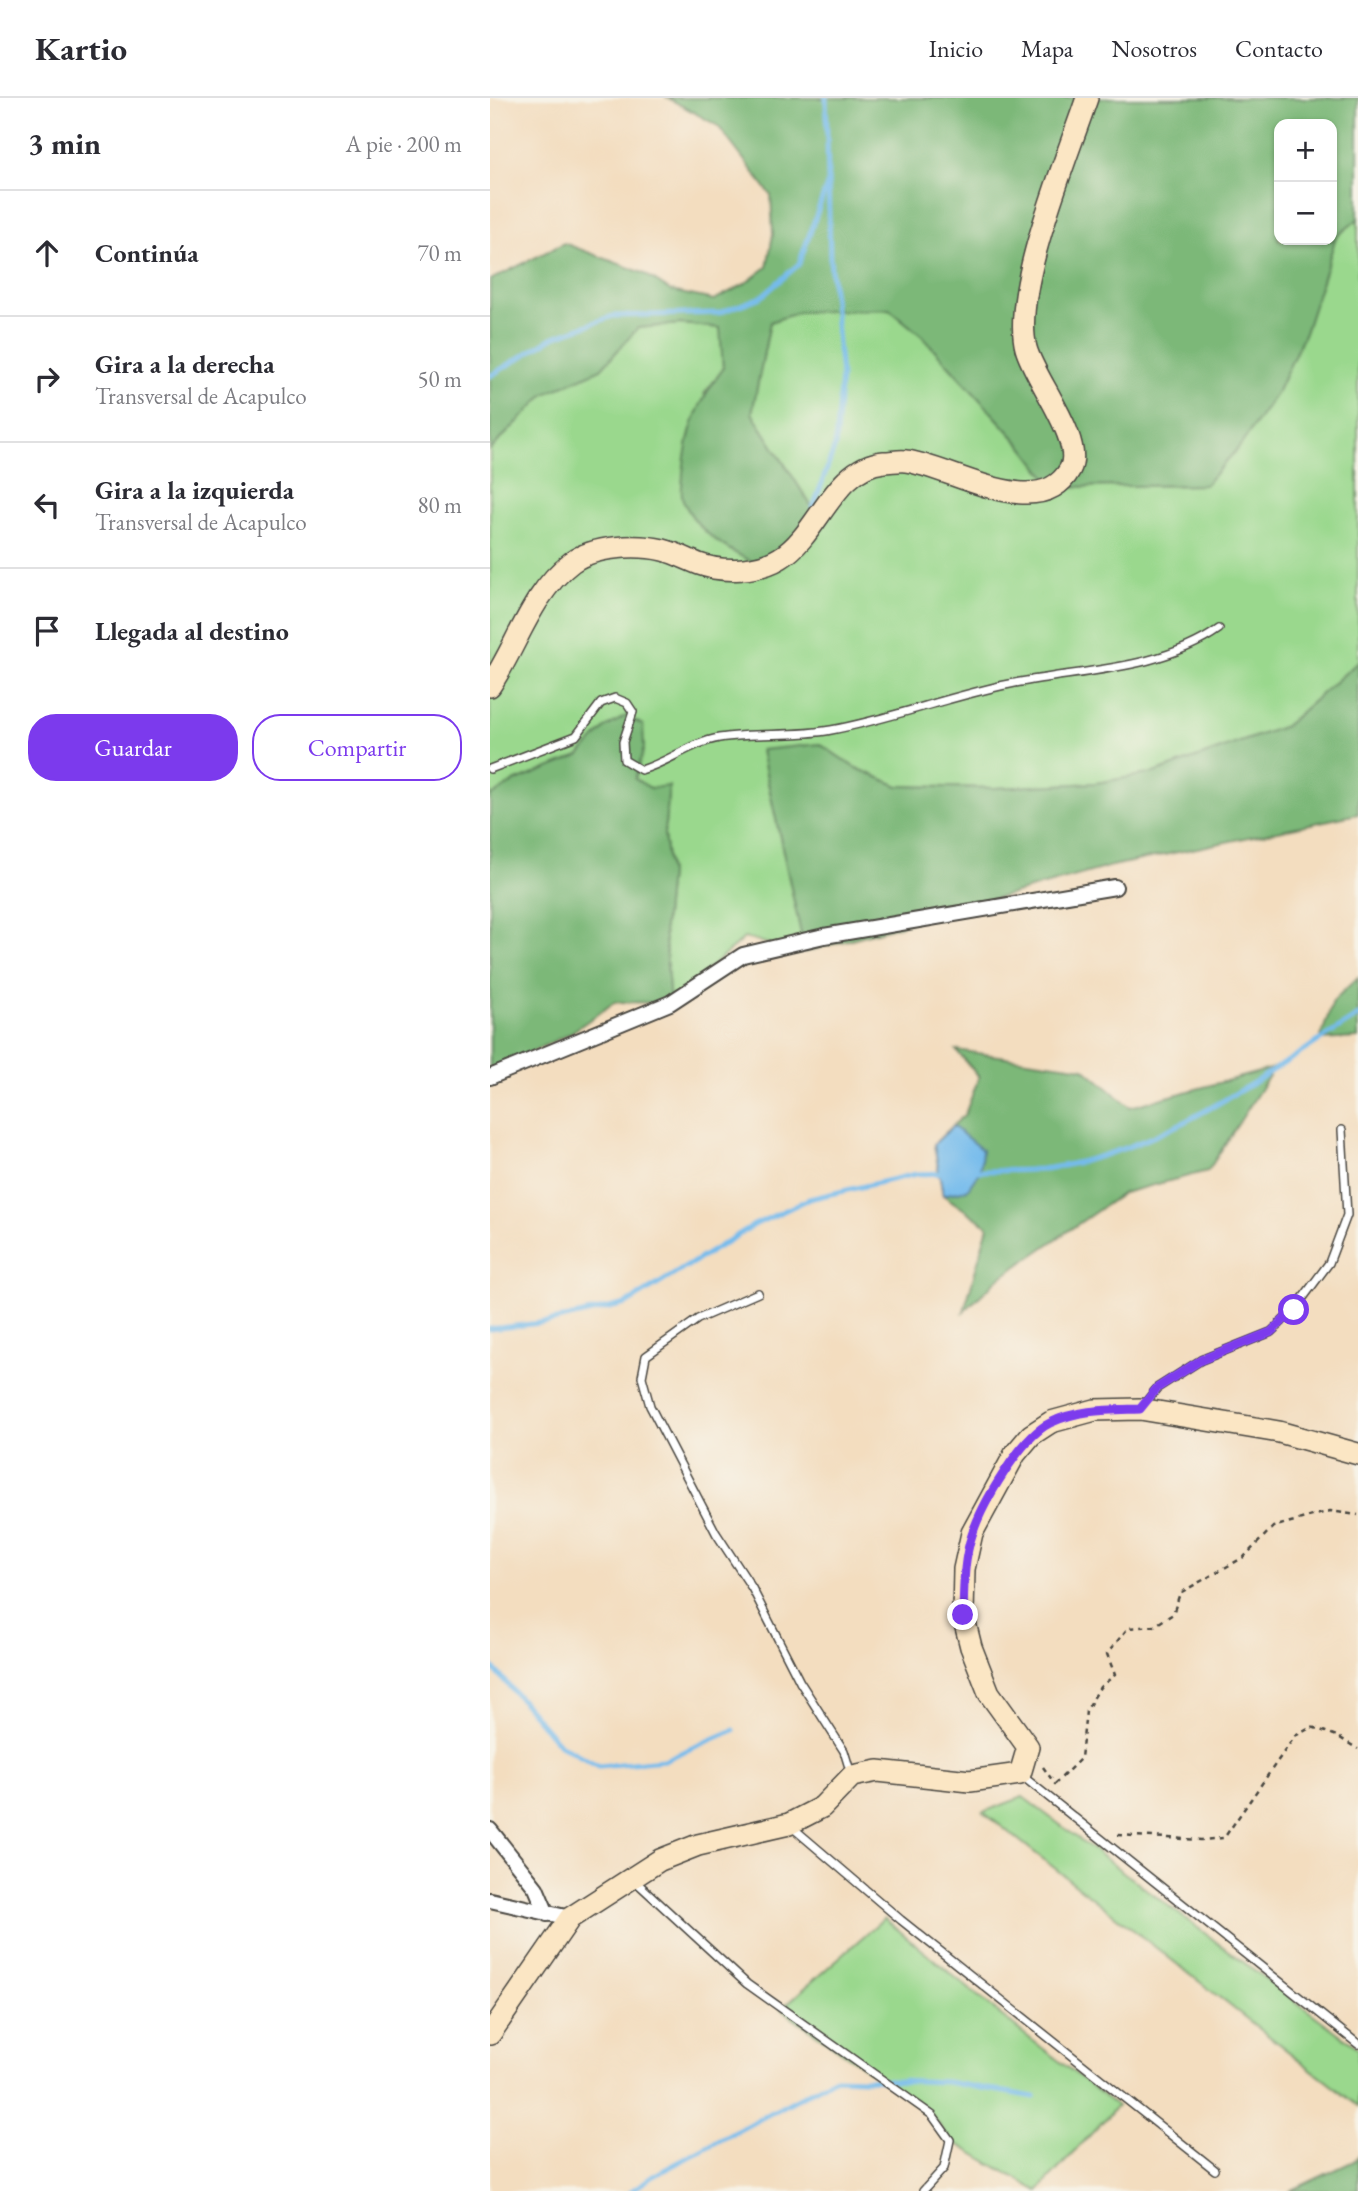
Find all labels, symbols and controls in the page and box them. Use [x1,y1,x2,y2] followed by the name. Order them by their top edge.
[35,27,127,70] text: Kartio
[929,33,983,64] text: Inicio
[1021,33,1073,64] text: Mapa
[1111,33,1197,64] text: Nosotros
[1235,33,1323,64] text: Contacto
[1274,119,1337,245] map controls
[1274,119,1337,182] button: +
[28,124,101,163] text: 3 min
[346,129,462,159] text: A pie · 200 m
[1274,182,1337,245] button: −
[28,234,66,272] icon: ahead
[95,236,199,270] text: Continúa
[417,238,462,268] text: 70 m
[95,347,275,381] text: Gira a la derecha
[28,360,66,398] icon: right
[417,364,462,394] text: 50 m
[95,381,307,411] text: Transversal de Acapulco
[95,473,294,507] text: Gira a la izquierda
[28,486,66,524] icon: left
[417,490,462,520] text: 80 m
[95,507,307,537] text: Transversal de Acapulco
[28,612,66,650] icon: arrive
[95,614,289,648] text: Llegada al destino
[28,714,238,781] button: Guardar
[252,714,462,781] button: Compartir
[1278,1294,1309,1325] route start
[947,1599,978,1630] route end

